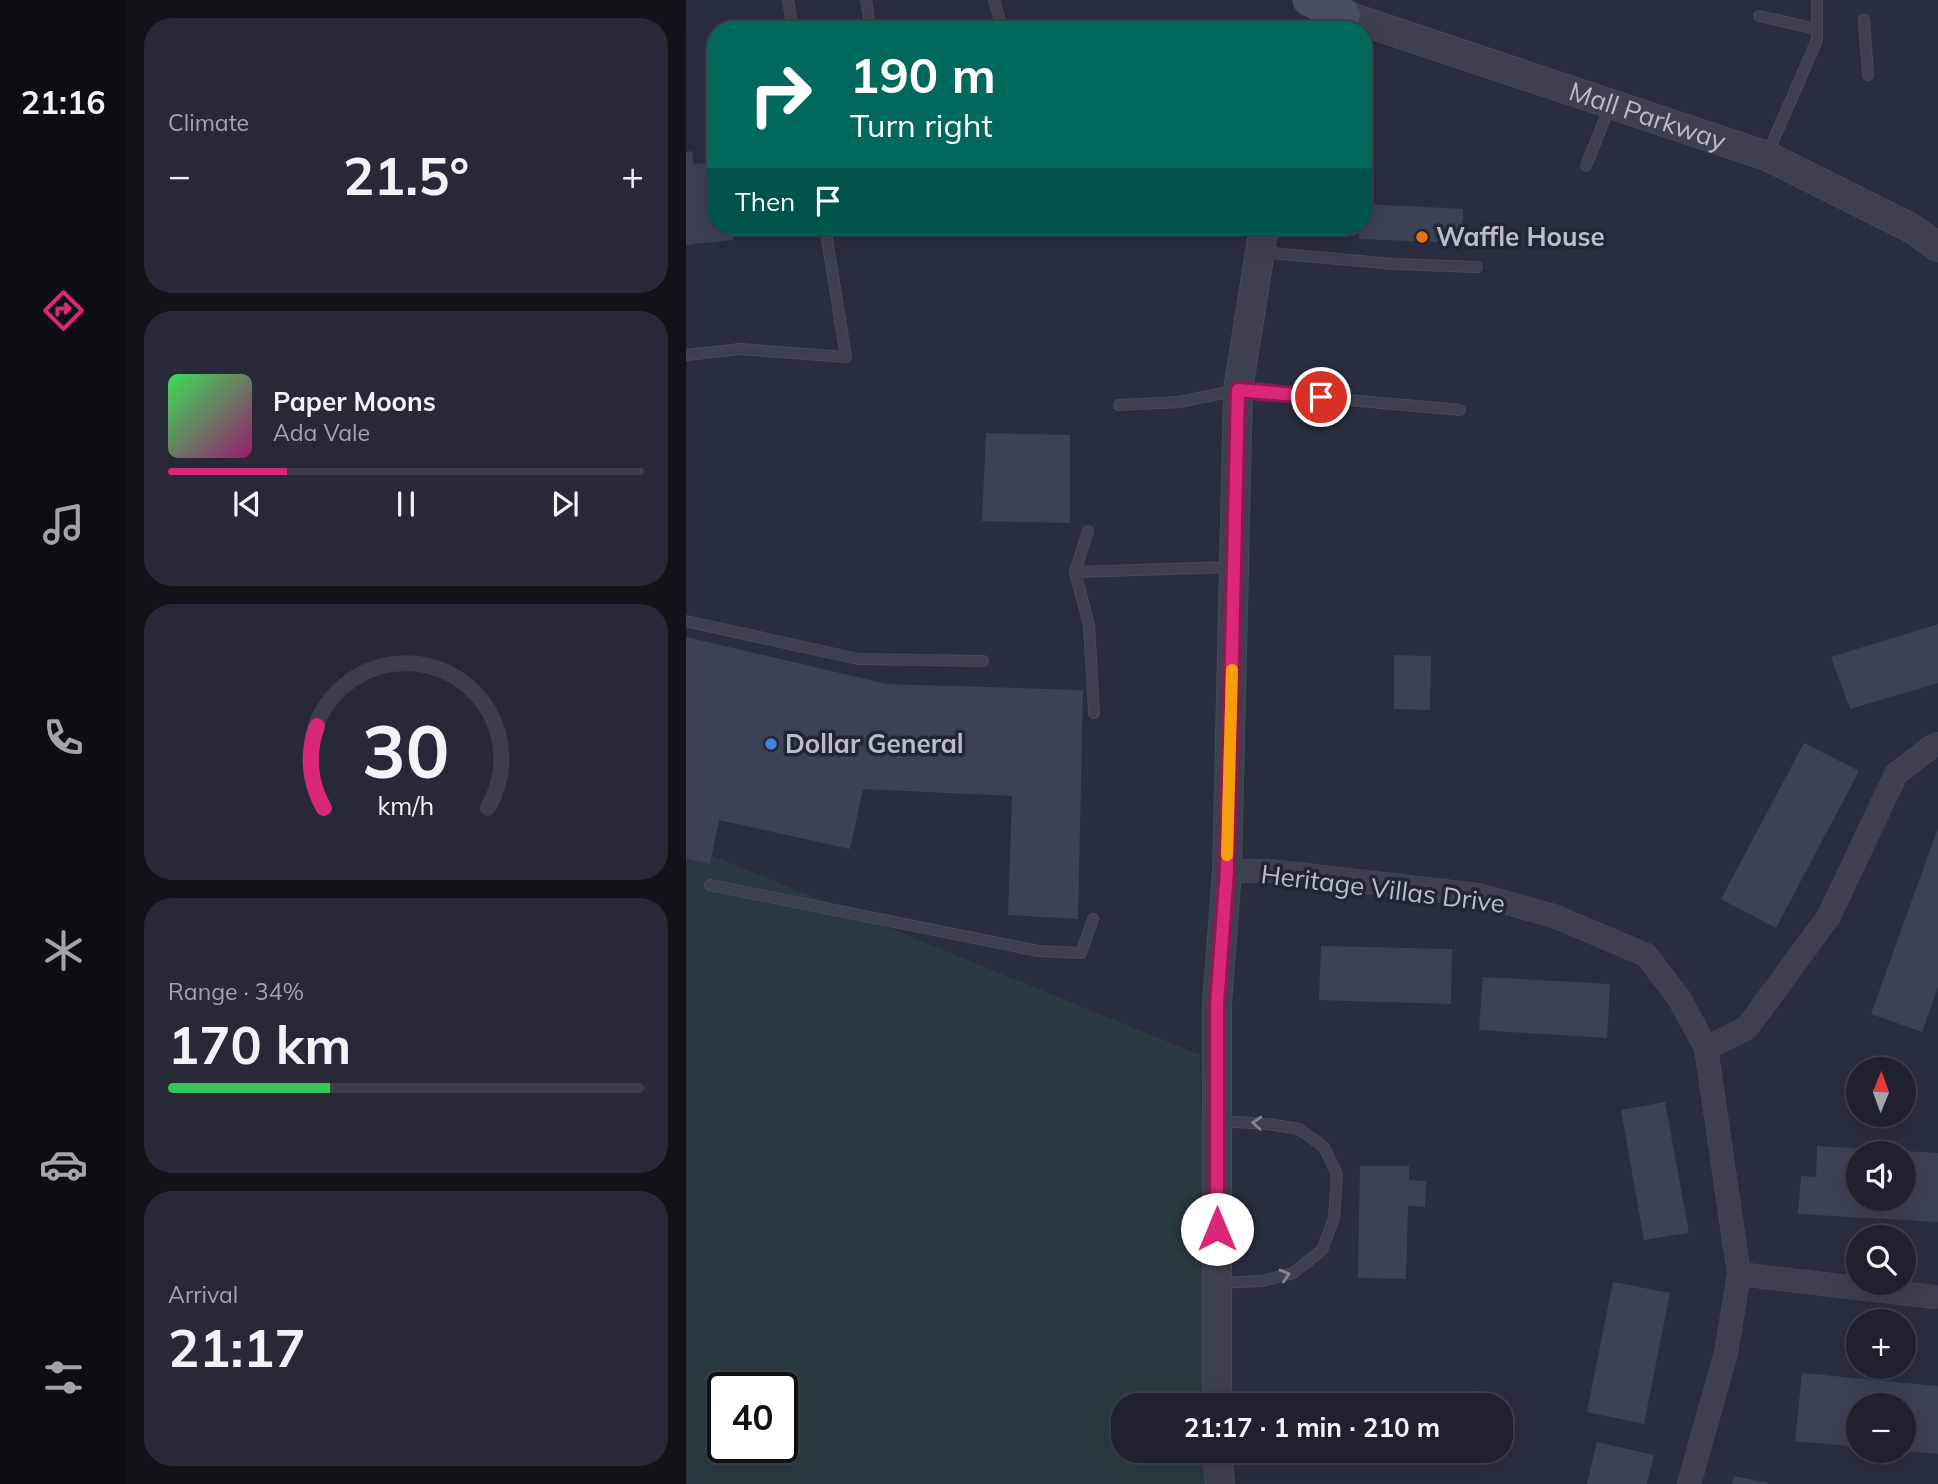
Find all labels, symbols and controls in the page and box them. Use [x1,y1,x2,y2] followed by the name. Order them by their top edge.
[850,44,996,105] text: 190 m
[735,49,826,140] icon: right
[1565,74,1731,157] street label: Mall Parkway
[21,82,105,122] text: 21:16
[850,105,993,145] text: Turn right
[168,108,249,137] text: Climate
[343,143,469,208] text: 21.5°
[168,151,191,199] text: −
[621,151,644,199] text: +
[809,182,847,220] icon: arrive
[735,185,795,218] text: Then
[1436,220,1605,253] place label: Waffle House
[1414,229,1430,245] marker: Waffle House
[39,286,88,335] icon: directions
[1291,367,1351,427] pin
[1302,378,1340,416] icon: arrive
[273,385,436,418] text: Paper Moons
[273,418,370,447] text: Ada Vale
[228,485,266,523] icon: previous
[387,485,425,523] icon: pause
[546,485,584,523] icon: next
[39,500,88,549] icon: music
[362,705,450,796] text: 30
[39,713,88,762] icon: phone
[785,727,964,760] place label: Dollar General
[763,736,779,752] marker: Dollar General
[378,790,434,821] text: km/h
[1259,857,1507,920] street label: Heritage Villas Drive
[39,926,88,975] icon: climate
[168,977,304,1006] text: Range · 34%
[168,1012,351,1077] text: 170 km
[1846,1057,1916,1127] north arrow
[1846,1057,1916,1463] map controls
[1251,1116,1262,1131] one-way arrow
[39,1140,88,1189] icon: car
[1846,1141,1916,1211] button: sound
[1180,1192,1254,1266] position arrow
[1846,1225,1916,1295] button: search
[1278,1268,1290,1283] one-way arrow
[168,1280,238,1309] text: Arrival
[1846,1309,1916,1379] button: +
[168,1315,306,1380] text: 21:17
[39,1353,88,1402] icon: filters
[707,1372,798,1463] speed limit sign: 40
[1846,1393,1916,1463] button: −
[1184,1411,1440,1444] text: 21:17 · 1 min · 210 m

